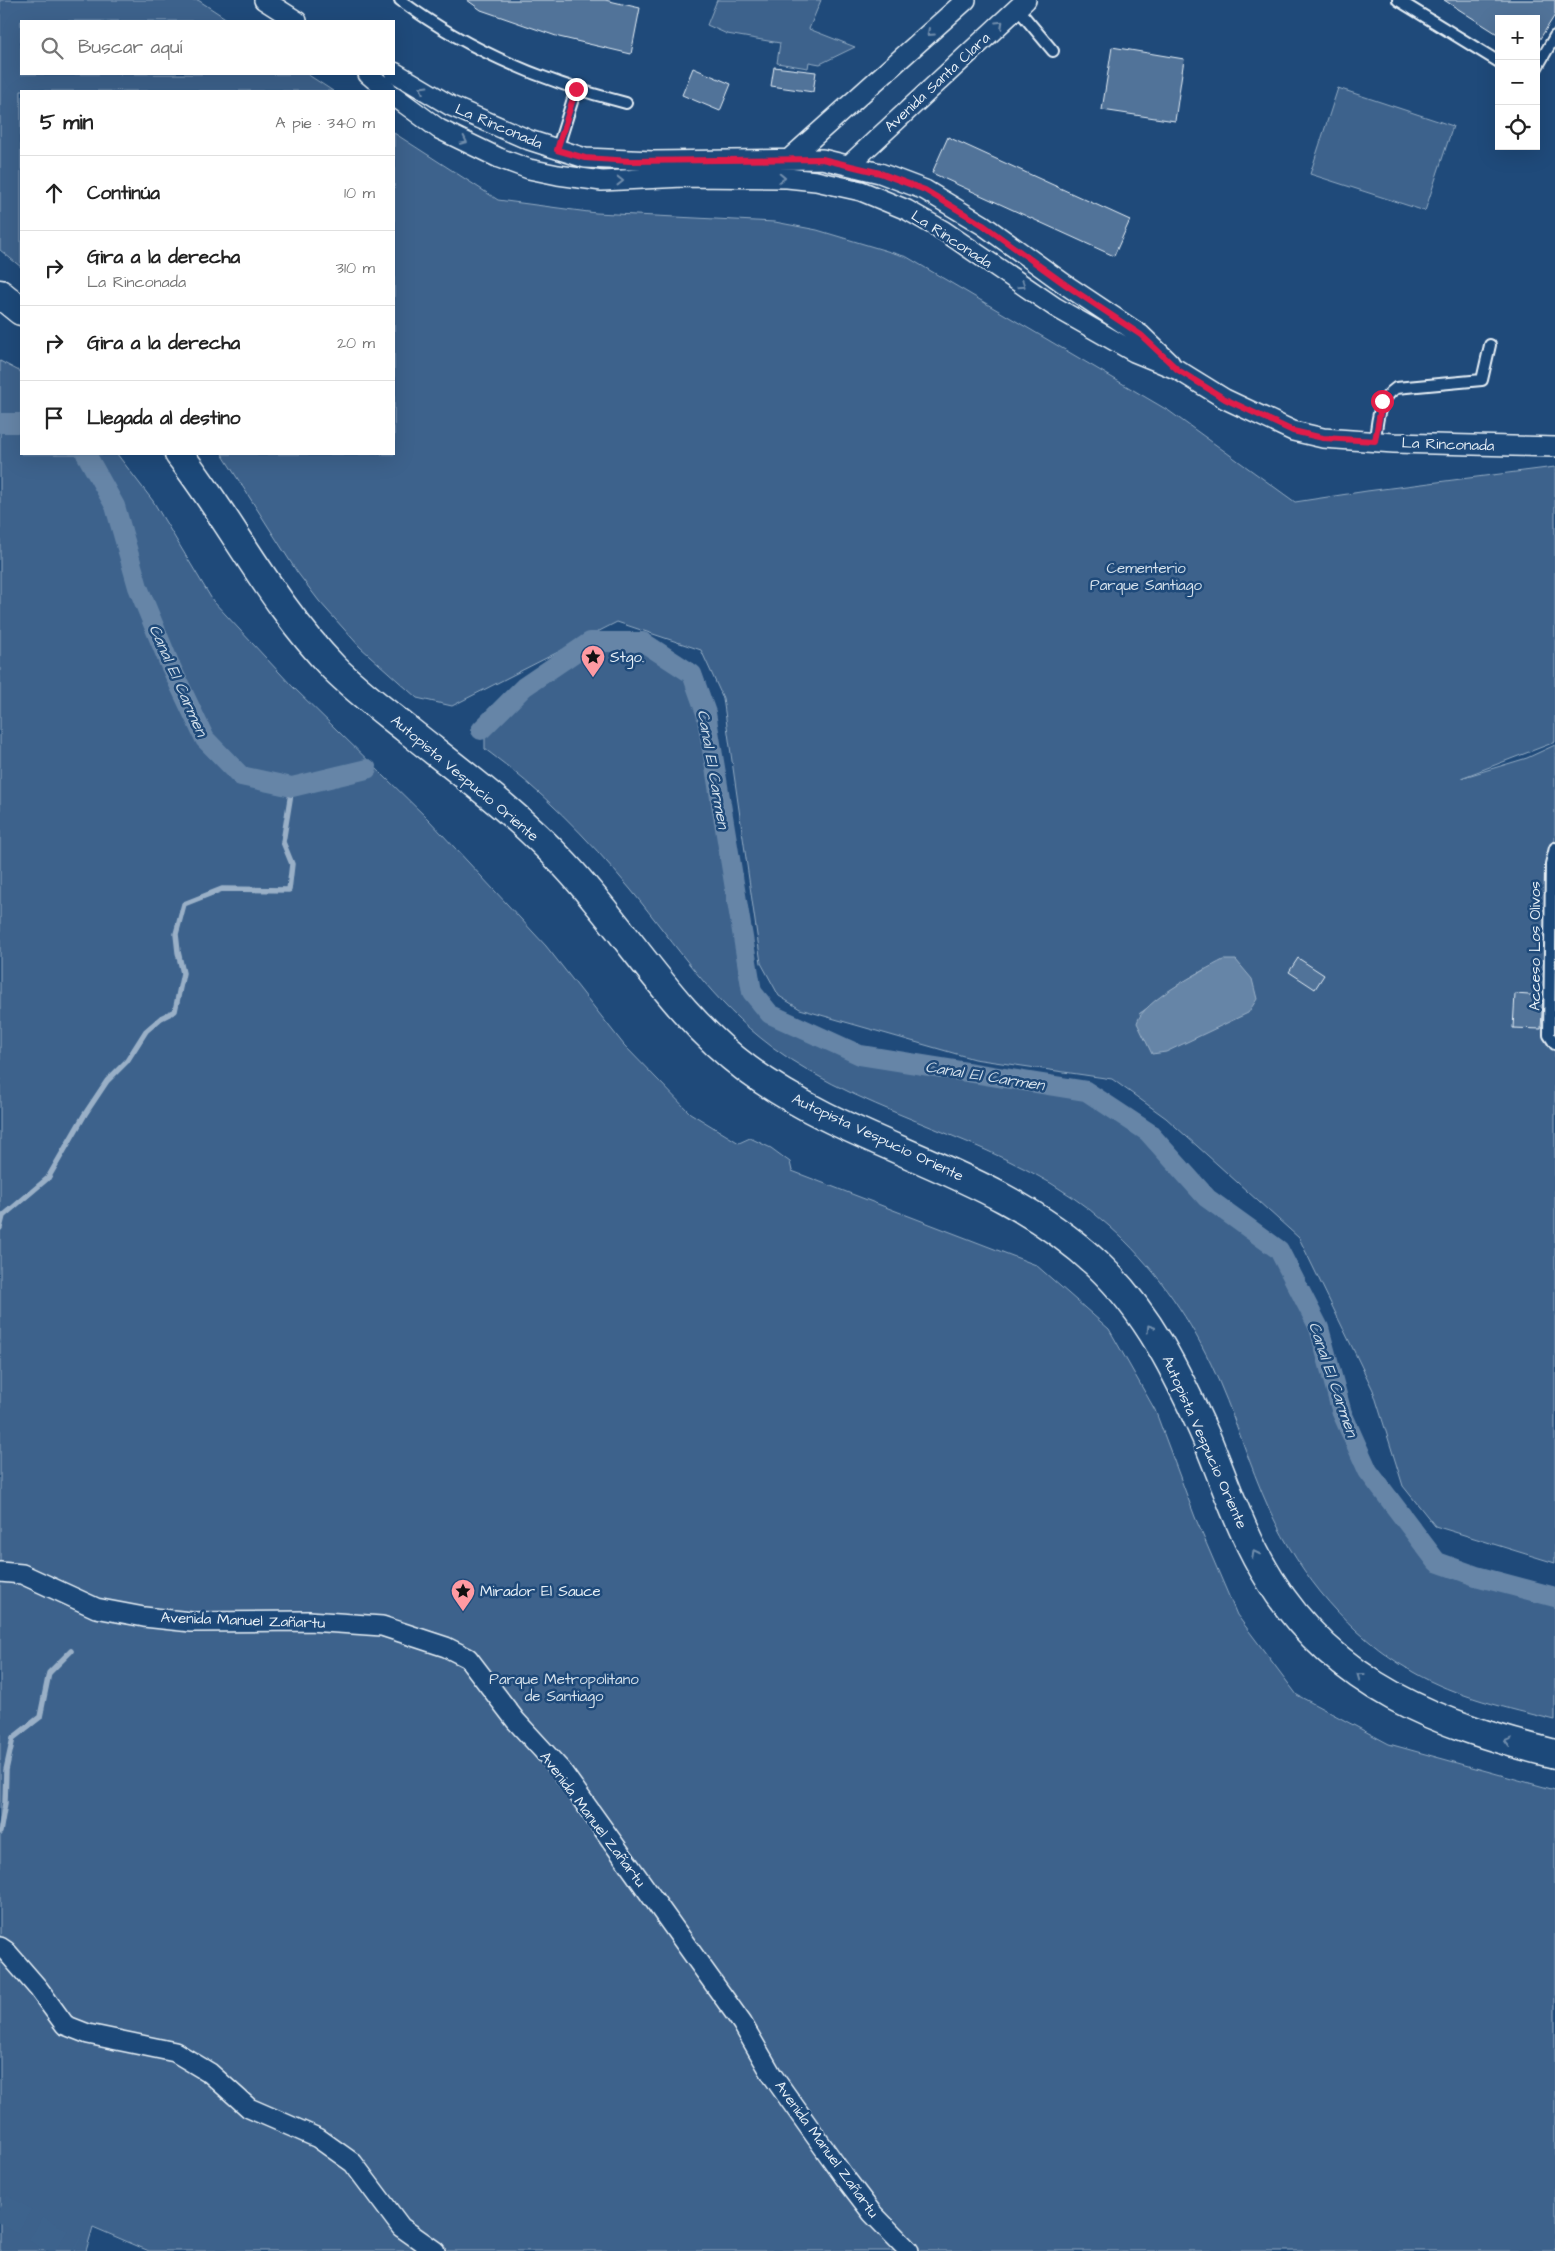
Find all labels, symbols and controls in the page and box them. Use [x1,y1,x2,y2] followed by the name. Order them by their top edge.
[1495,15,1540,150] map controls
[1495,15,1540,60] button: +
[20,20,395,75] search box
[994,21,1003,30] one-way arrow
[927,27,936,36] one-way arrow
[880,28,995,137] street label: Avenida Santa Clara
[38,34,66,62] icon: search
[78,34,182,61] text: Buscar aquí
[1495,60,1540,105] button: −
[565,78,588,101] route end
[419,86,428,96] one-way arrow
[452,99,546,154] street label: La Rinconada
[1495,105,1540,150] button: locate
[40,108,93,137] text: 5 min
[275,112,375,134] text: A pie · 340 m
[459,135,468,145] one-way arrow
[778,173,786,183] one-way arrow
[616,176,624,186] one-way arrow
[40,179,68,207] icon: ahead
[87,180,160,207] text: Continúa
[344,182,375,204] text: 10 m
[907,205,997,274] street label: La Rinconada
[87,244,240,271] text: Gira a la derecha
[40,254,68,282] icon: right
[336,257,375,279] text: 310 m
[87,271,186,293] text: La Rinconada
[1016,279,1026,288] one-way arrow
[40,329,68,357] icon: right
[87,330,240,357] text: Gira a la derecha
[337,332,375,354] text: 20 m
[1371,390,1394,413] route start
[40,404,68,432] icon: arrive
[87,405,240,432] text: Llegada al destino
[1401,432,1495,457] street label: La Rinconada
[1090,558,1202,597] park label: Cementerio Parque Santiago
[144,621,213,742] water label: Canal El Carmen
[580,644,606,678] place icon: Stgo.
[610,647,644,669] place label: Stgo.
[692,708,735,832] water label: Canal El Carmen
[386,710,543,847] street label: Autopista Vespucio Oriente
[1525,881,1546,1011] street label: Acceso Los Olivos
[924,1056,1048,1097] water label: Canal El Carmen
[789,1088,967,1187] street label: Autopista Vespucio Oriente
[1303,1319,1364,1442] water label: Canal El Carmen
[1146,1324,1156,1333] one-way arrow
[1157,1352,1252,1532] street label: Autopista Vespucio Oriente
[1251,1550,1261,1559] one-way arrow
[450,1578,476,1612] place icon: Mirador El Sauce
[480,1581,601,1602] place label: Mirador El Sauce
[160,1607,326,1634] street label: Avenida Manuel Zañartu
[489,1669,639,1708] park label: Parque Metropolitano de Santiago
[1356,1673,1366,1682] one-way arrow
[1504,1737,1512,1747] one-way arrow
[535,1747,651,1892] street label: Avenida Manuel Zañartu
[770,2076,884,2222] street label: Avenida Manuel Zañartu

